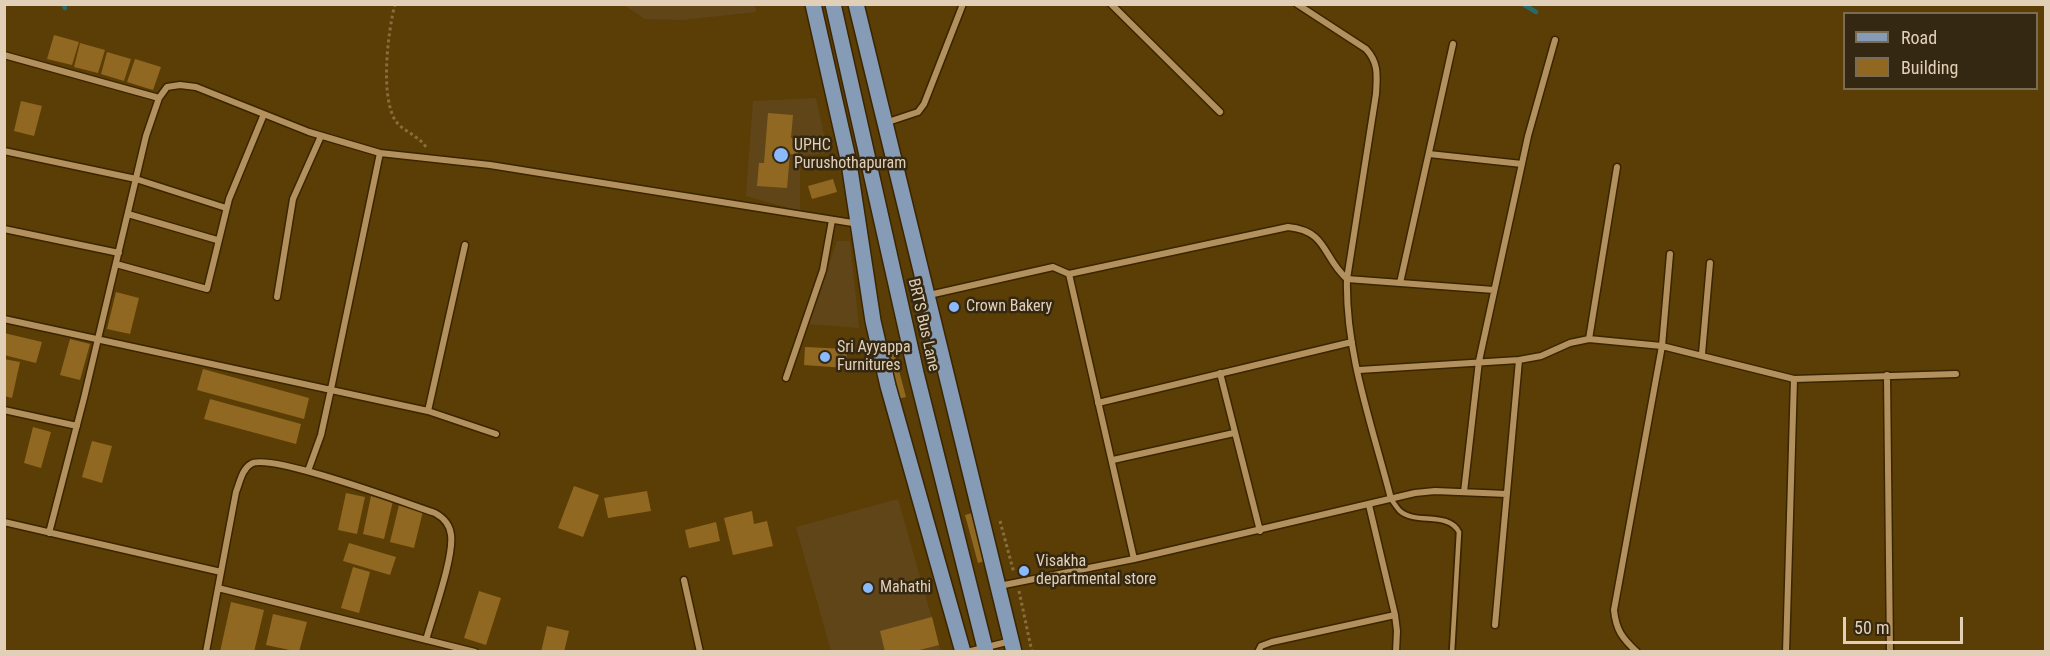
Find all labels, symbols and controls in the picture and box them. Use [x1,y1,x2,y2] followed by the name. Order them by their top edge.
[1843,12,2038,90] legend
[1901,27,1937,48] text: Road
[1901,57,1958,78] text: Building
[794,136,906,174] place label: UPHC Purushothapuram
[772,146,790,164] marker: UPHC Purushothapuram
[903,277,943,373] street label: BRTS Bus Lane
[966,297,1052,317] place label: Crown Bakery
[947,300,961,314] marker: Crown Bakery
[837,338,911,376] place label: Sri Ayyappa Furnitures
[818,350,832,364] marker: Sri Ayyappa Furnitures
[1036,552,1156,590] place label: Visakha departmental store
[1017,564,1031,578] marker: Visakha departmental store
[880,578,931,598] place label: Mahathi
[861,581,875,595] marker: Mahathi
[1846,605,1966,643] scale bar
[1854,617,1889,638] text: 50 m

